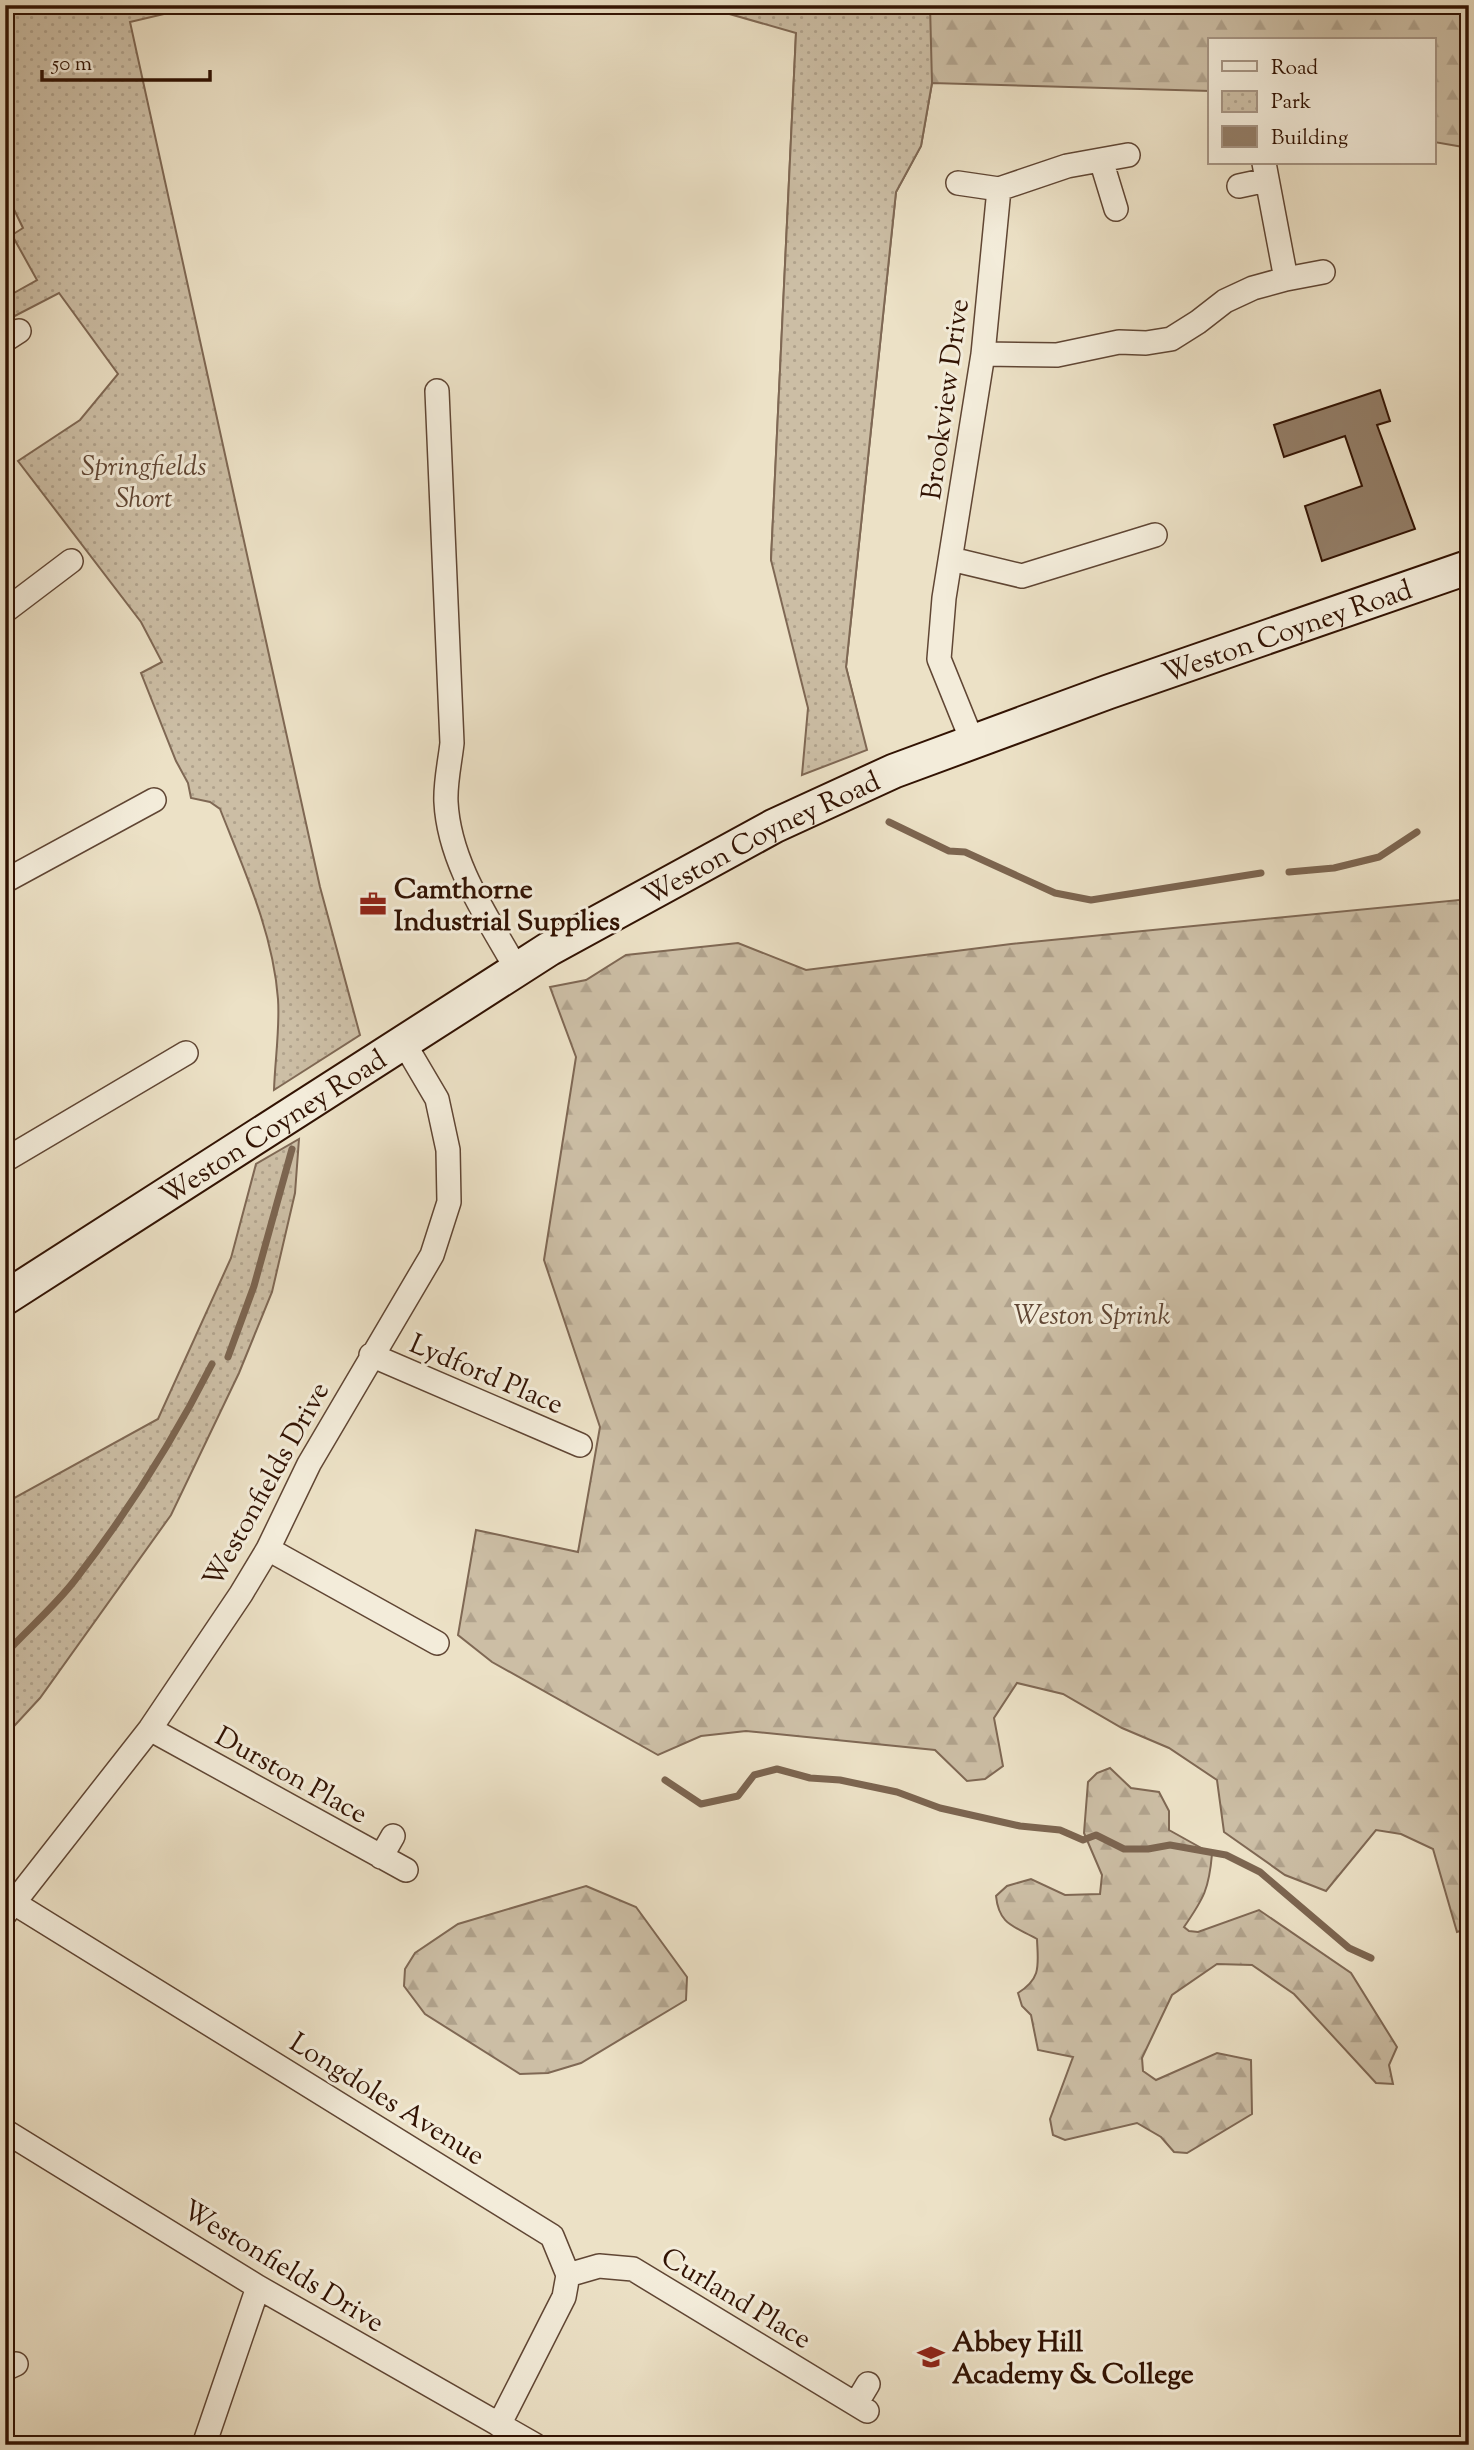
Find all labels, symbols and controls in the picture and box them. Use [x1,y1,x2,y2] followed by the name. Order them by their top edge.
[42,38,210,82] scale bar
[1208,38,1436,164] legend
[51,50,92,80] text: 50 m
[1271,54,1318,84] text: Road
[1271,88,1312,118] text: Park
[1271,124,1348,154] text: Building
[913,296,981,503] street label: Brookview Drive
[81,448,207,520] park label: Springfields Short
[1157,571,1418,695] street label: Weston Coyney Road
[636,763,888,917] street label: Weston Coyney Road
[394,871,620,943] place label: Camthorne Industrial Supplies
[358,889,388,919] office icon: Camthorne Industrial Supplies
[153,1041,395,1216] street label: Weston Coyney Road
[1014,1297,1171,1337] park label: Weston Sprink
[403,1325,569,1426] street label: Lydford Place
[194,1375,341,1596] street label: Westonfields Drive
[207,1718,374,1835] street label: Durston Place
[281,2024,492,2177] street label: Longdoles Avenue
[174,2191,391,2344] street label: Westonfields Drive
[653,2239,818,2360] street label: Curland Place
[952,2324,1194,2396] place label: Abbey Hill Academy & College
[916,2342,946,2372] school or university icon: Abbey Hill Academy & College

